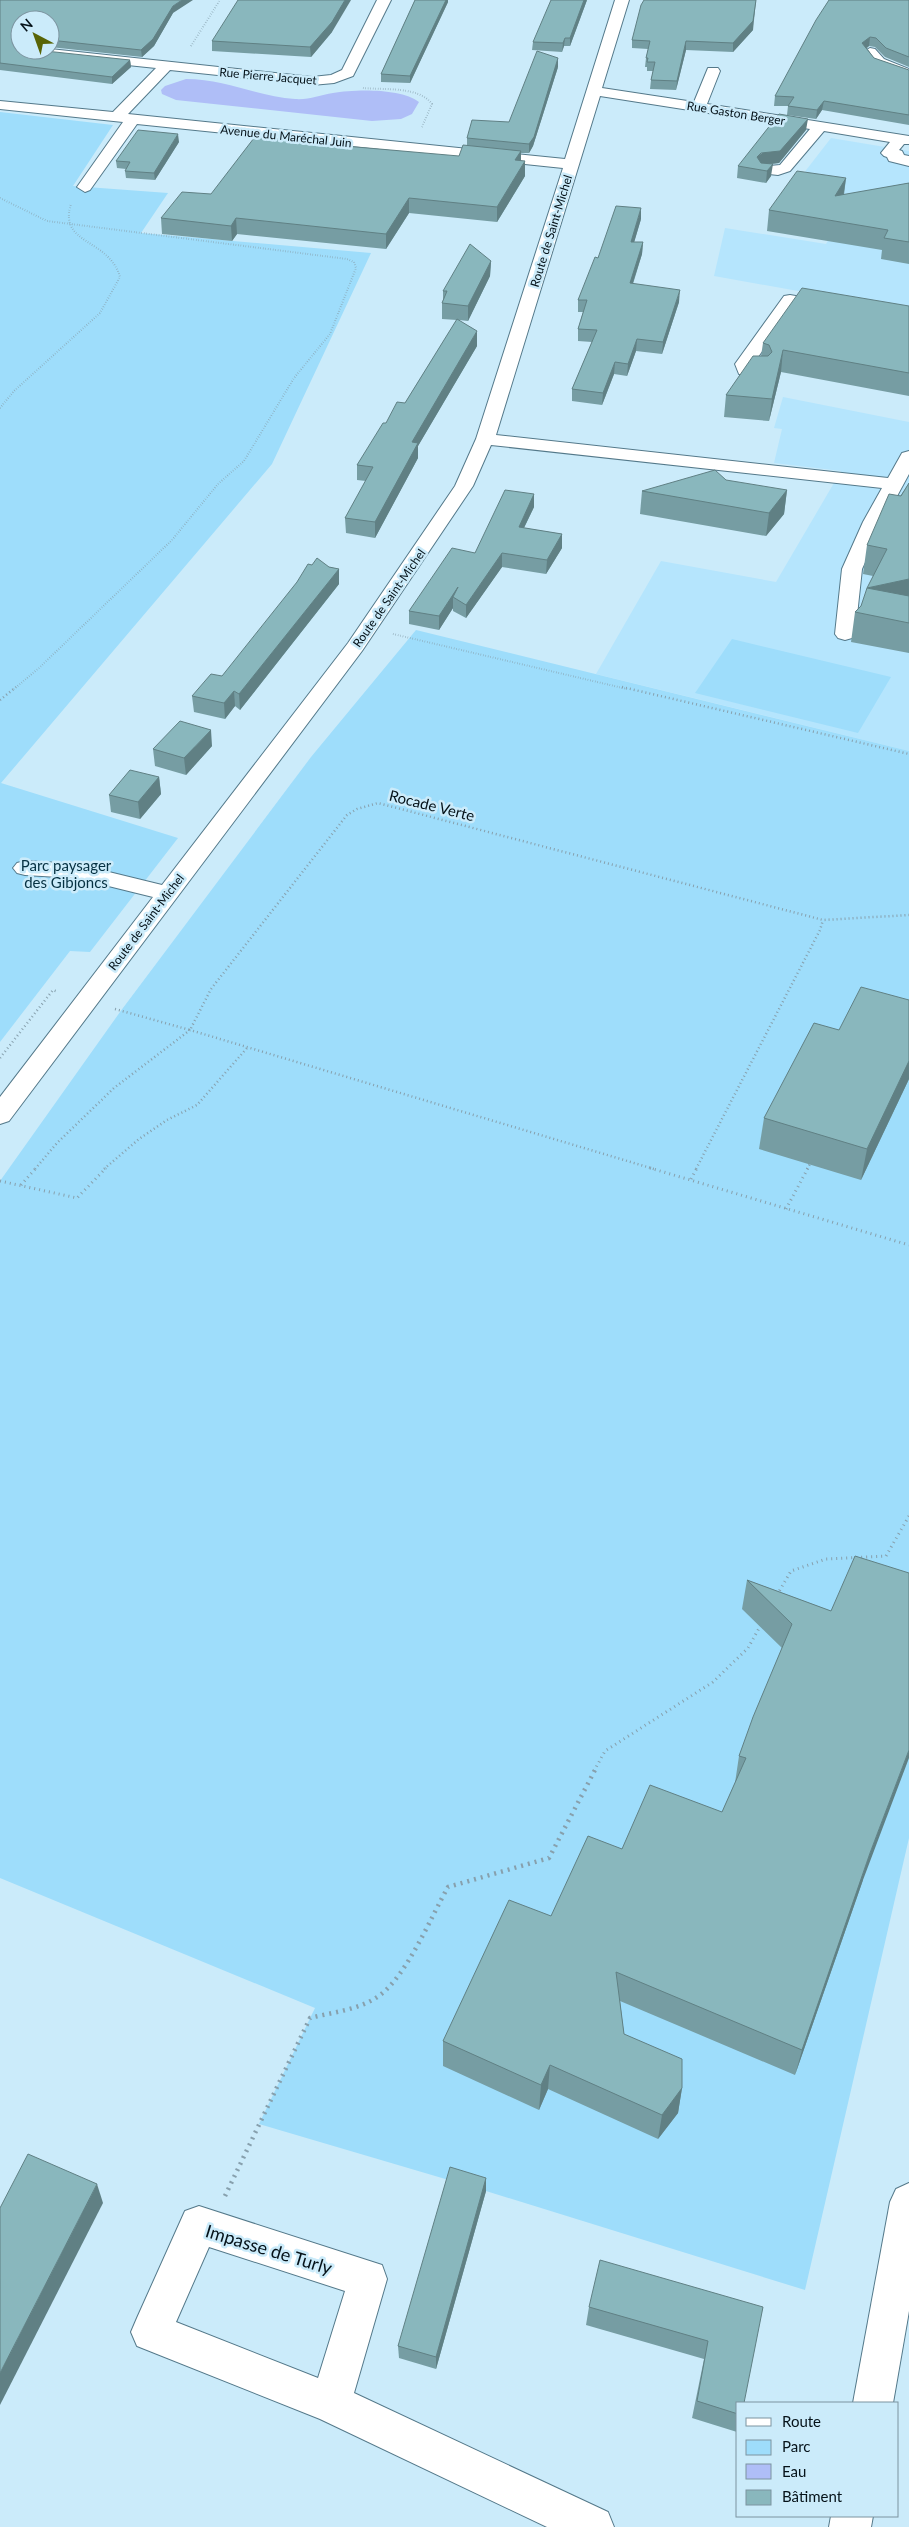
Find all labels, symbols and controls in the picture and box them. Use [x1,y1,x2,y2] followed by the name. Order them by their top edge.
[10,10,60,60] north arrow
[16,15,36,35] text: N
[219,64,318,88] street label: Rue Pierre Jacquet
[686,98,787,128] street label: Rue Gaston Berger
[220,122,352,150] street label: Avenue du Maréchal Juin
[527,173,575,289] street label: Route de Saint-Michel
[349,546,429,650] street label: Route de Saint-Michel
[387,786,477,824] street label: Rocade Verte
[21,856,112,891] park label: Parc paysager des Gibjoncs
[105,871,187,973] street label: Route de Saint-Michel
[203,2219,336,2279] street label: Impasse de Turly
[736,2402,899,2517] legend
[782,2412,821,2430] text: Route
[782,2437,811,2455] text: Parc
[782,2462,806,2480] text: Eau
[782,2487,843,2505] text: Bâtiment

